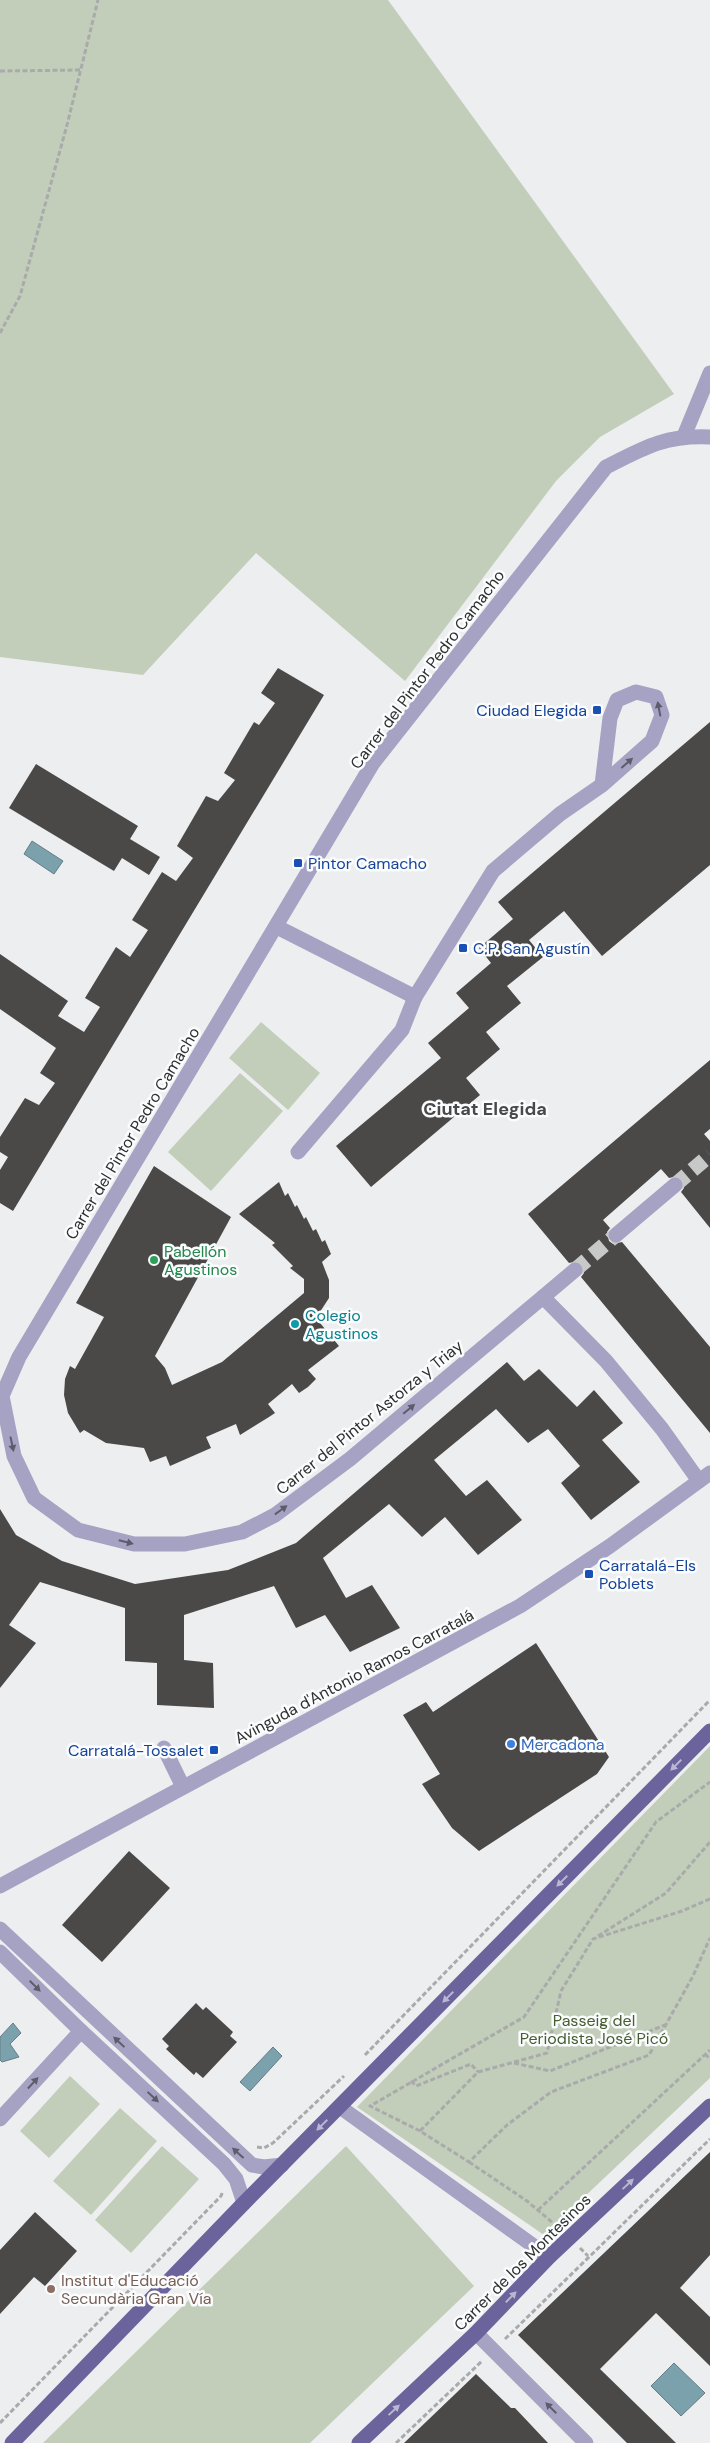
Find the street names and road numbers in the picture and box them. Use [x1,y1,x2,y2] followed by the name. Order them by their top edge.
[346,565,509,773] street label: Carrer del Pintor Pedro Camacho
[61,1023,204,1243] street label: Carrer del Pintor Pedro Camacho
[272,1335,467,1499] street label: Carrer del Pintor Astorza y Triay
[231,1604,477,1749] street label: Avinguda d'Antonio Ramos Carratalá
[449,2189,595,2335] street label: Carrer de los Montesinos

